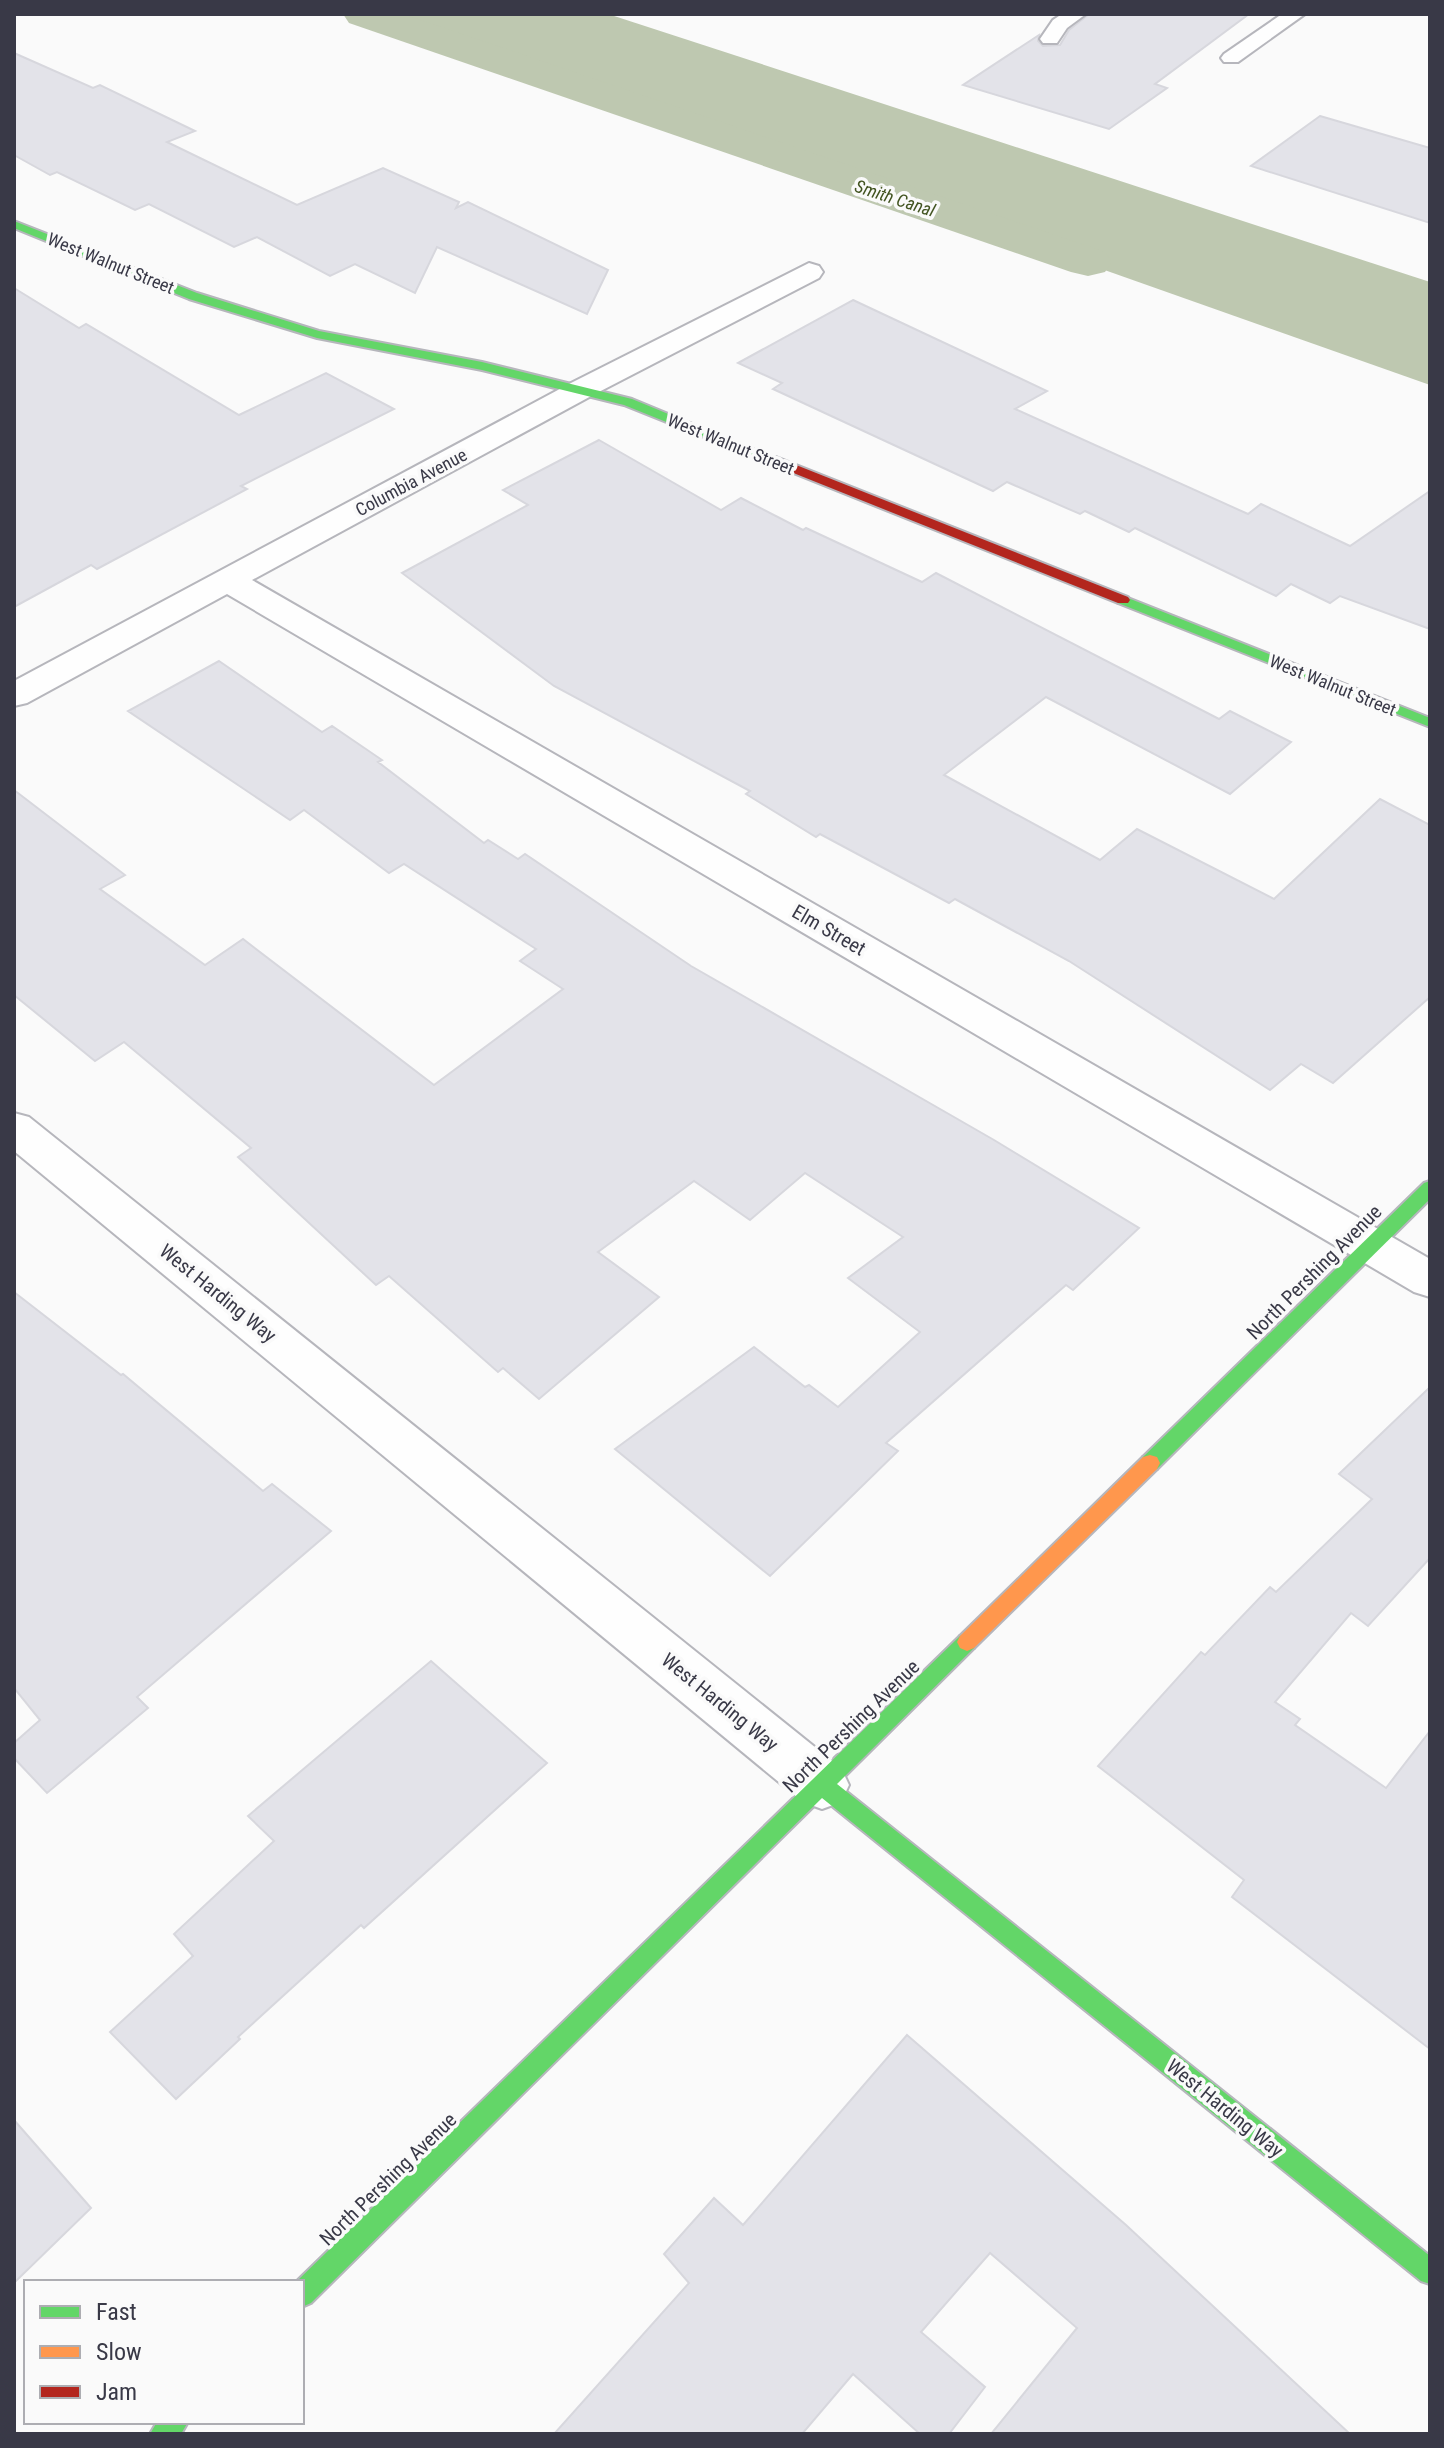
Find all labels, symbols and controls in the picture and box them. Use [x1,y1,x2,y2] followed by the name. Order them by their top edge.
[852,175,939,221] water label: Smith Canal
[45,228,177,298] street label: West Walnut Street
[665,409,797,479] street label: West Walnut Street
[352,444,470,520] street label: Columbia Avenue
[1267,650,1399,720] street label: West Walnut Street
[788,899,870,961] street label: Elm Street
[1242,1200,1386,1344] street label: North Pershing Avenue
[155,1239,281,1347] street label: West Harding Way
[657,1648,783,1756] street label: West Harding Way
[778,1655,924,1797] street label: North Pershing Avenue
[1162,2054,1288,2162] street label: West Harding Way
[315,2108,461,2250] street label: North Pershing Avenue
[24,2280,304,2424] legend
[96,2298,137,2326] text: Fast
[96,2338,142,2366] text: Slow
[96,2378,137,2406] text: Jam

